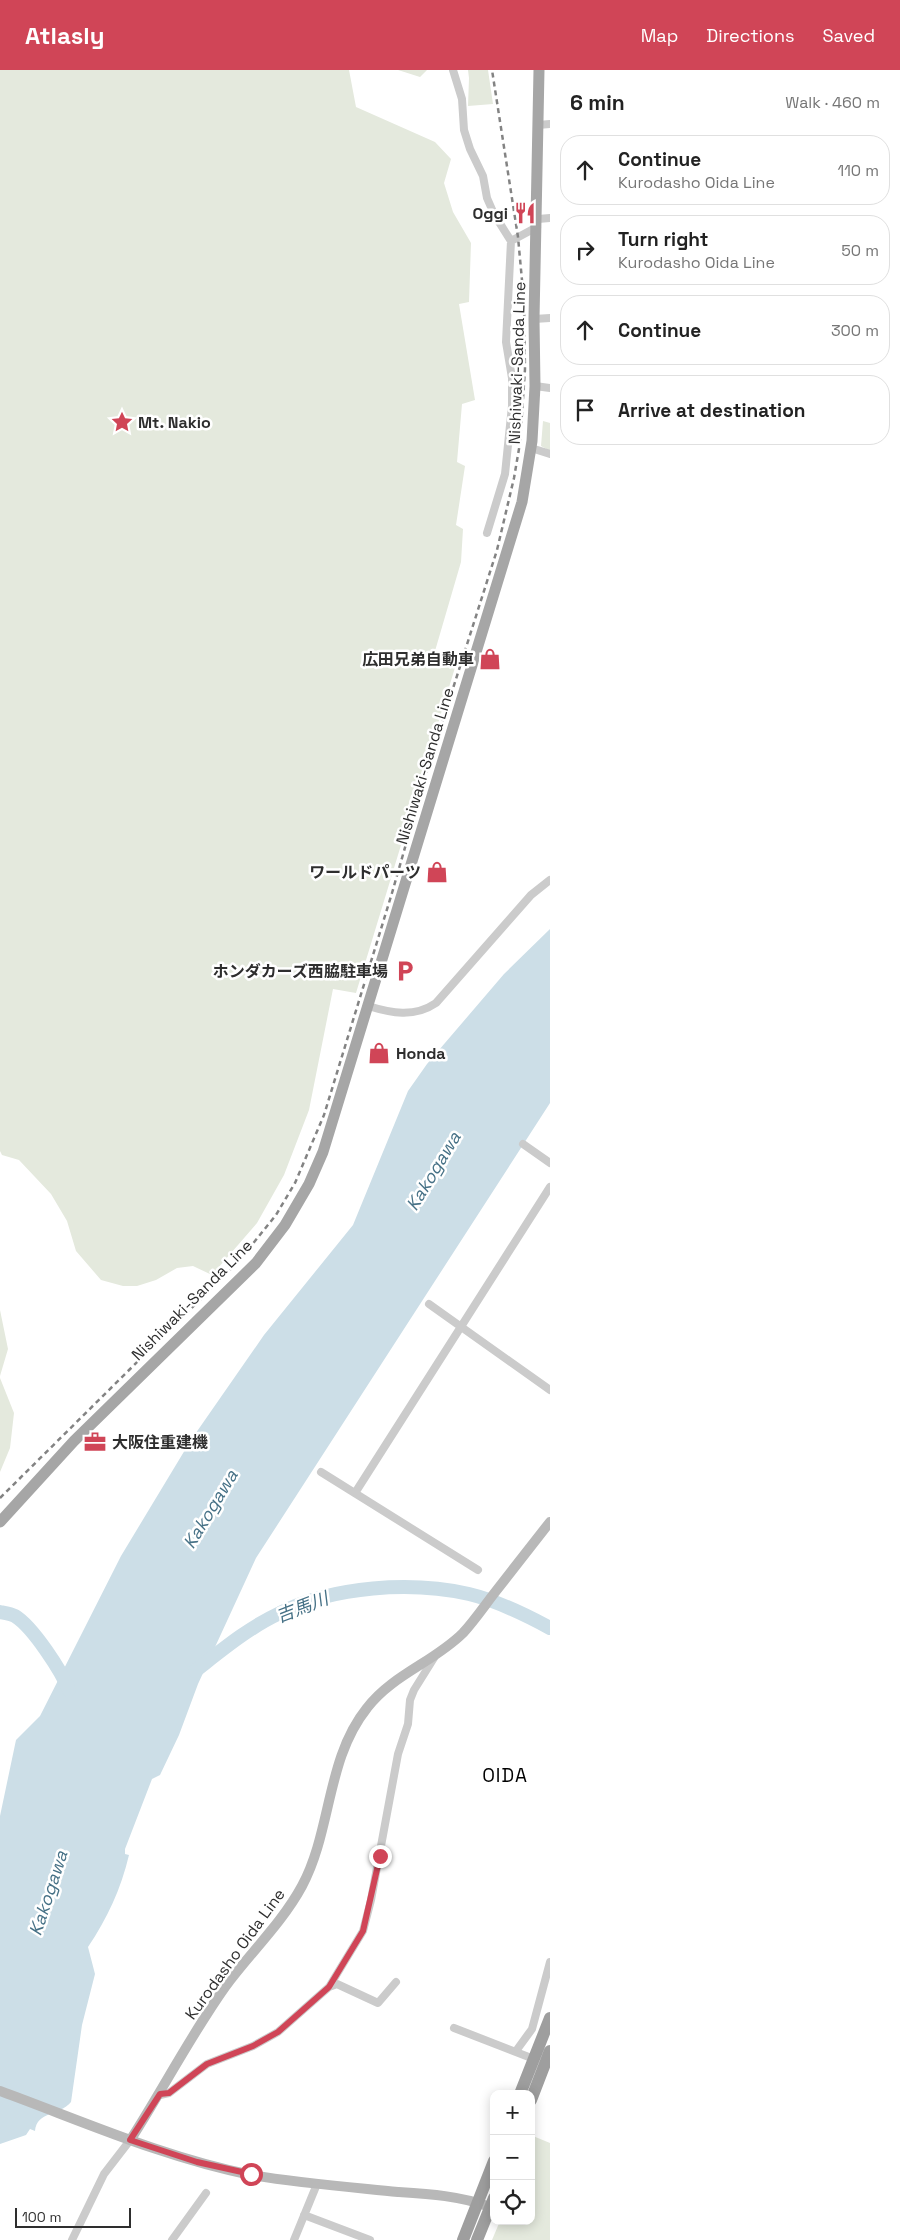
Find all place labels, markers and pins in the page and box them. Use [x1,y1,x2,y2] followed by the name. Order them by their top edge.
[512,200,538,226] restaurant icon: Oggi
[473,203,508,224] place label: Oggi
[109,409,135,435] place icon: Mt. Nakio
[138,412,211,433] place label: Mt. Nakio
[477,646,503,672] shop icon: 広田兄弟自動車
[362,649,474,670] place label: 広田兄弟自動車
[424,859,450,885] shop icon: ワールドパーツ
[309,862,421,883] place label: ワールドパーツ
[392,958,418,984] parking icon: ホンダカーズ西脇駐車場
[213,961,388,982] place label: ホンダカーズ西脇駐車場
[366,1040,392,1066] shop icon: Honda
[396,1043,446,1064] place label: Honda
[82,1429,108,1455] office icon: 大阪住重建機
[112,1432,208,1453] place label: 大阪住重建機

